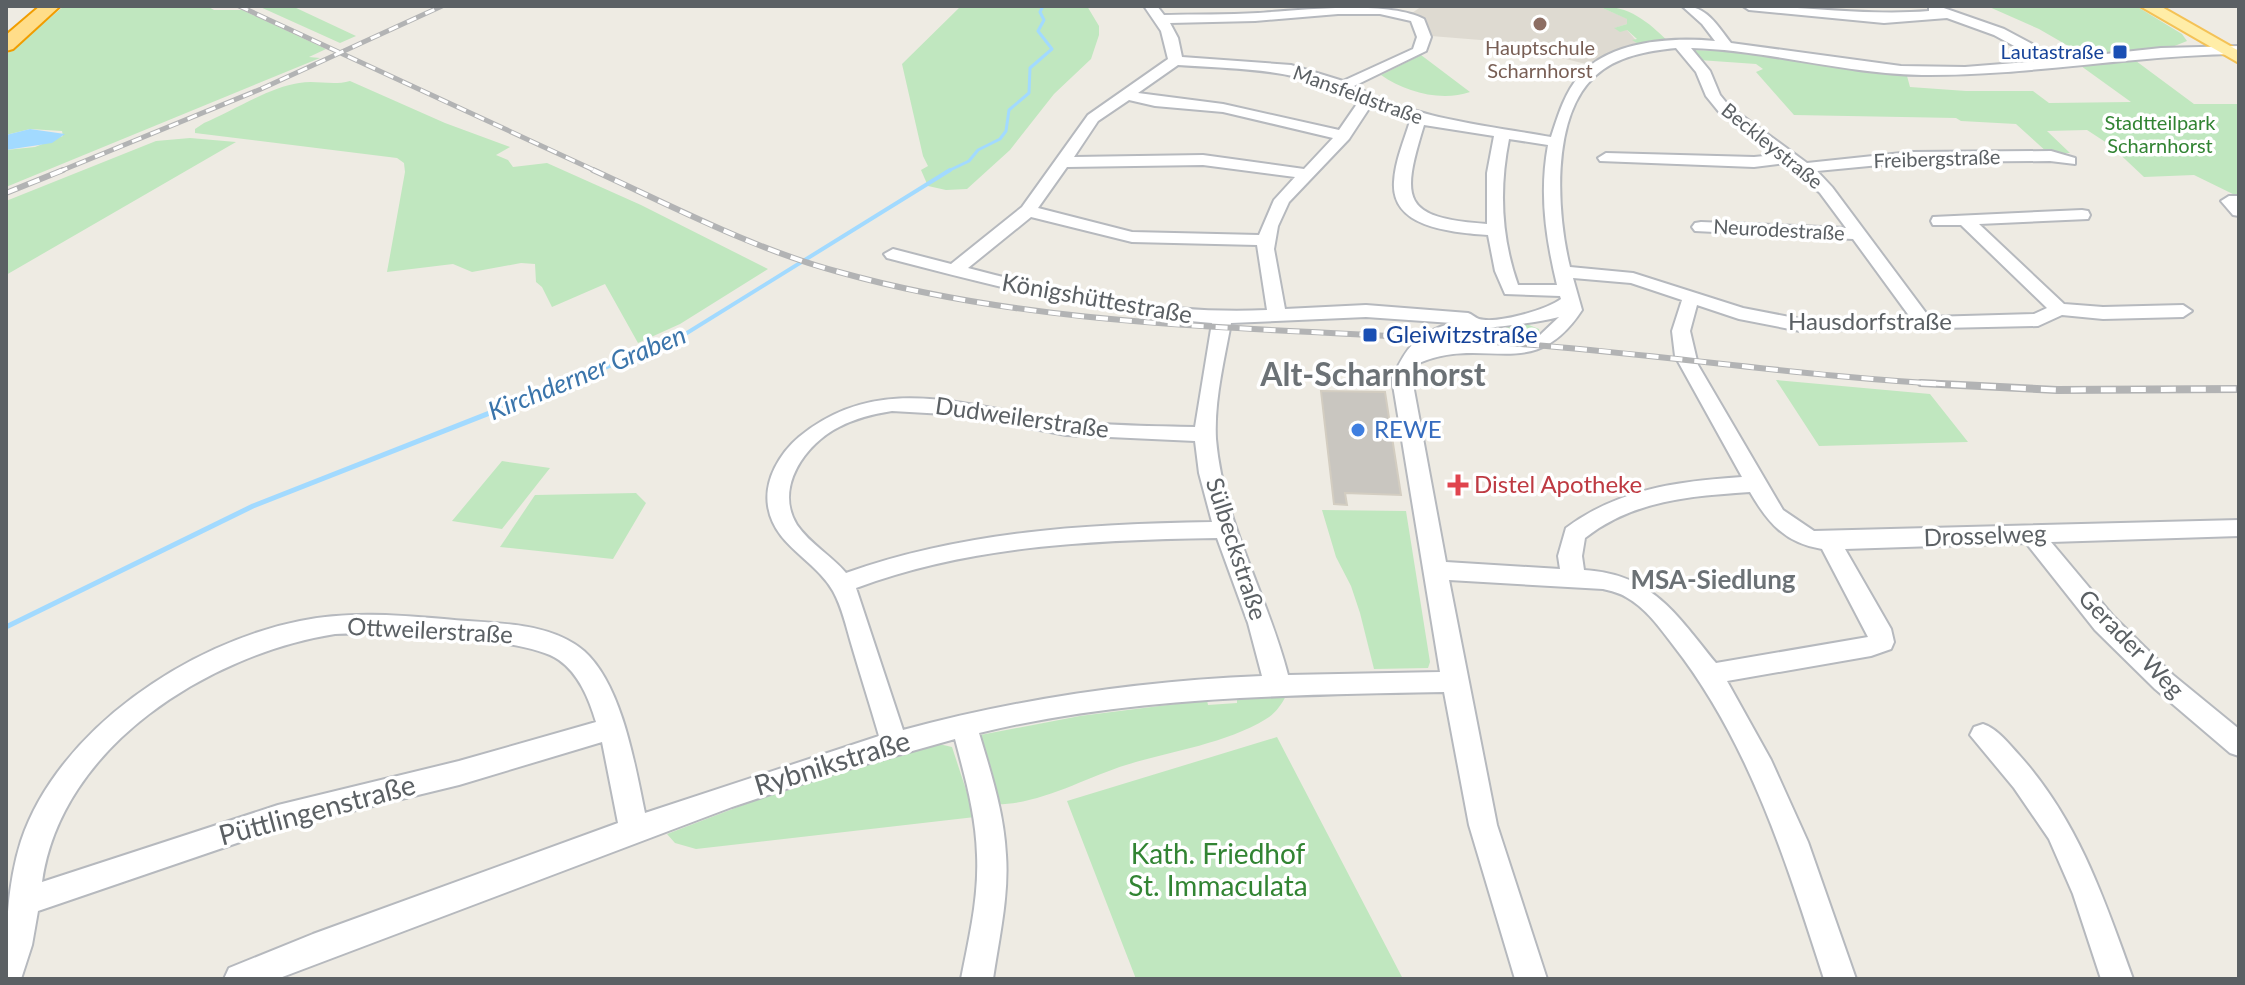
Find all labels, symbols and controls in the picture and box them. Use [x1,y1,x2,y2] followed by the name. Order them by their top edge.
[1531,15,1549,33] marker: Hauptschule Scharnhorst
[1485,35,1595,82] place label: Hauptschule Scharnhorst
[2000,39,2104,63] place label: Lautastraße
[2111,43,2129,61] marker: Lautastraße
[1290,59,1426,129] street label: Mansfeldstraße
[1717,97,1828,193] street label: Beckleystraße
[2105,110,2216,157] park label: Stadtteilpark Scharnhorst
[1873,144,2001,172] street label: Freibergstraße
[1713,214,1845,244] street label: Neurodestraße
[1000,267,1195,329] street label: Königshüttestraße
[1788,306,1952,335] street label: Hausdorfstraße
[483,318,690,426] water label: Kirchderner Graben
[1386,319,1538,348] place label: Gleiwitzstraße
[1361,326,1379,344] marker: Gleiwitzstraße
[1259,354,1486,393] district label: Alt-Scharnhorst
[934,390,1111,443] street label: Dudweilerstraße
[1374,414,1442,443] place label: REWE
[1349,421,1367,439] marker: REWE
[1474,469,1642,498] place label: Distel Apotheke
[1201,474,1274,623] street label: Sülbeckstraße
[1449,476,1467,494] marker: Distel Apotheke
[1923,518,2047,551] street label: Drosselweg
[1630,563,1796,595] district label: MSA-Siedlung
[2073,583,2191,703] street label: Gerader Weg
[347,611,514,648] street label: Ottweilerstraße
[750,722,914,802] street label: Rybnikstraße
[215,766,419,852] street label: Püttlingenstraße
[1128,836,1308,902] park label: Kath. Friedhof St. Immaculata

